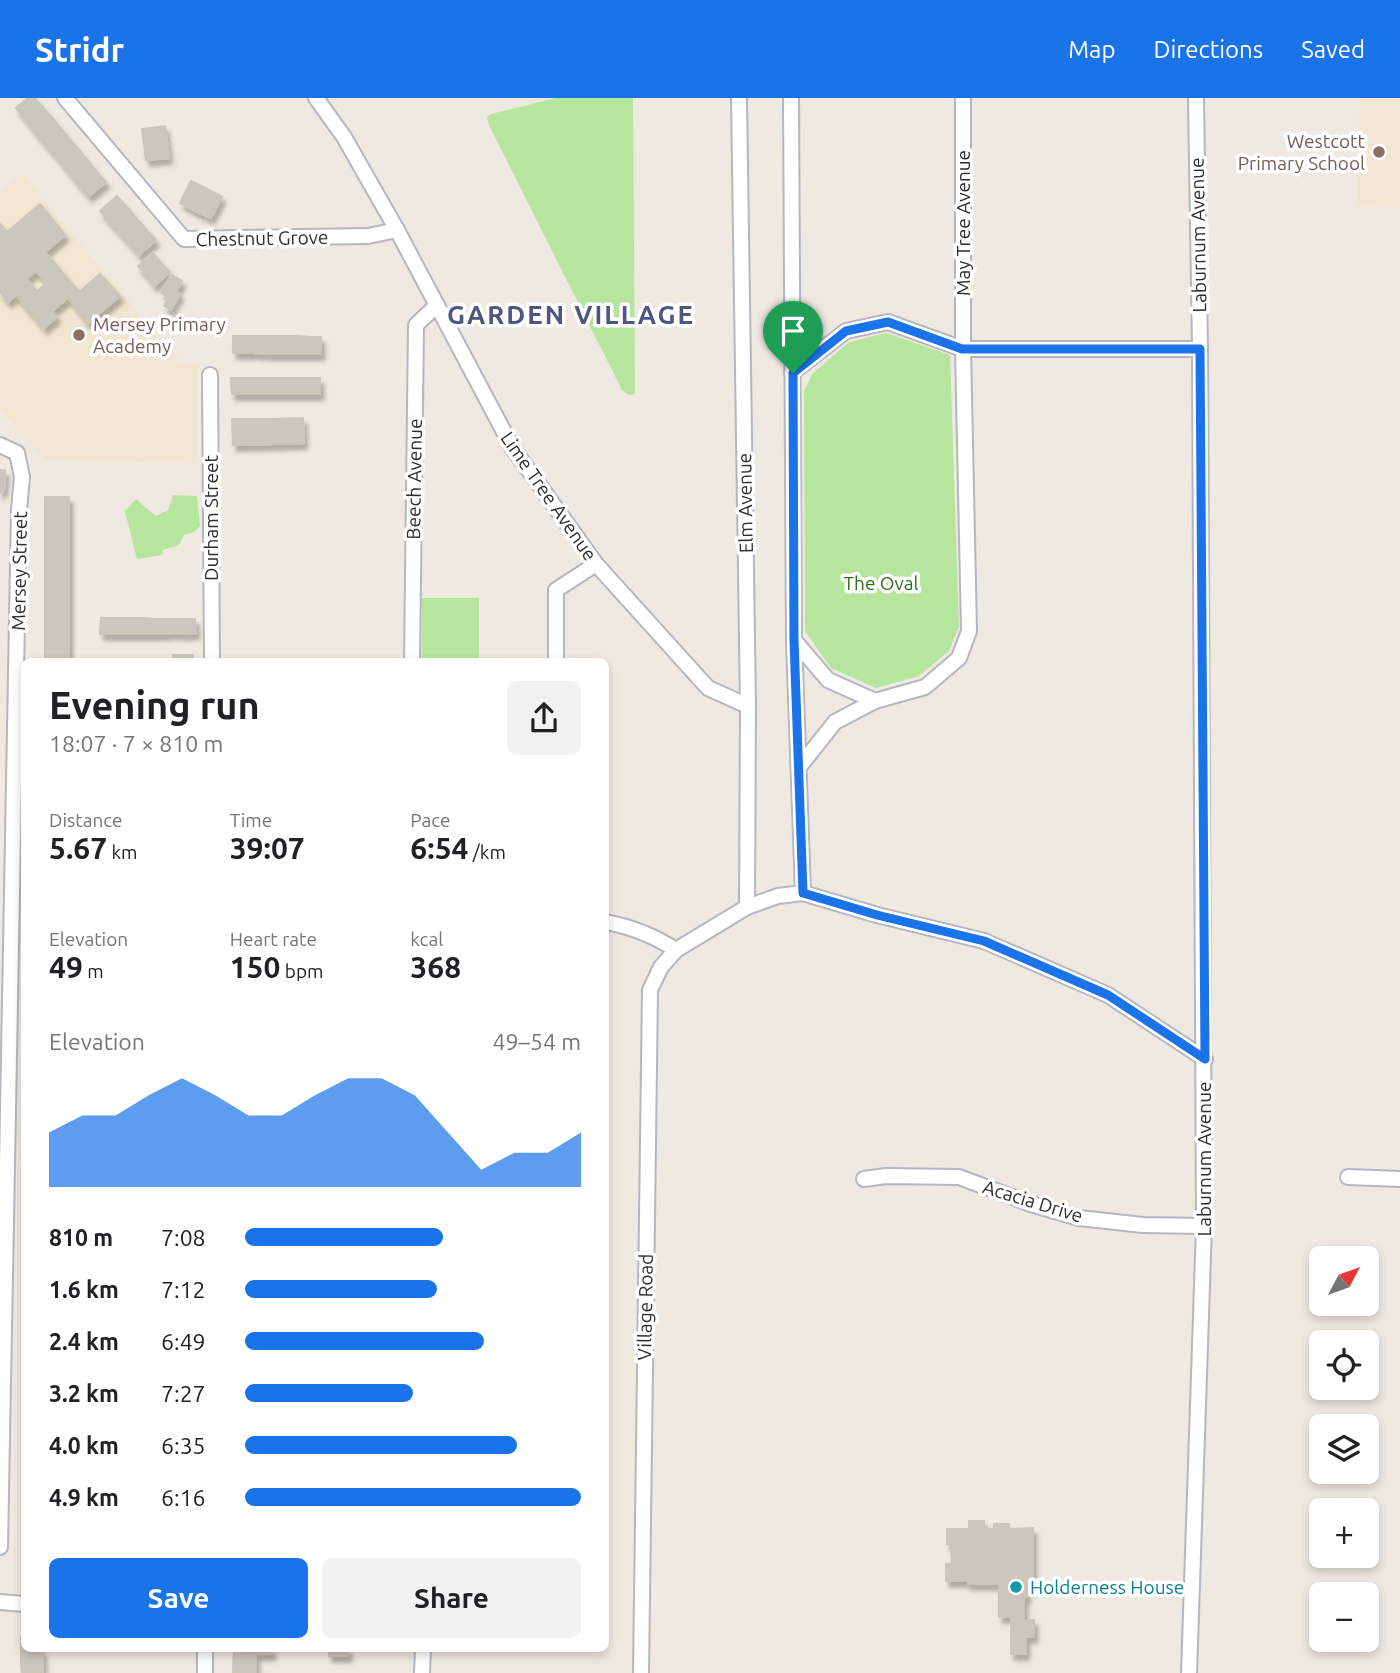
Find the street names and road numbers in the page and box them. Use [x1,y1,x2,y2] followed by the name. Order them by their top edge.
[952,150,974,296] street label: May Tree Avenue
[1186,157,1210,313] street label: Laburnum Avenue
[195,226,329,250] street label: Chestnut Grove
[402,418,426,540] street label: Beech Avenue
[496,427,602,565] street label: Lime Tree Avenue
[733,453,757,553] street label: Elm Avenue
[200,455,222,581] street label: Durham Street
[7,511,31,631] street label: Mersey Street
[1193,1081,1215,1237] street label: Laburnum Avenue
[980,1175,1086,1227] street label: Acacia Drive
[633,1254,657,1360] street label: Village Road

